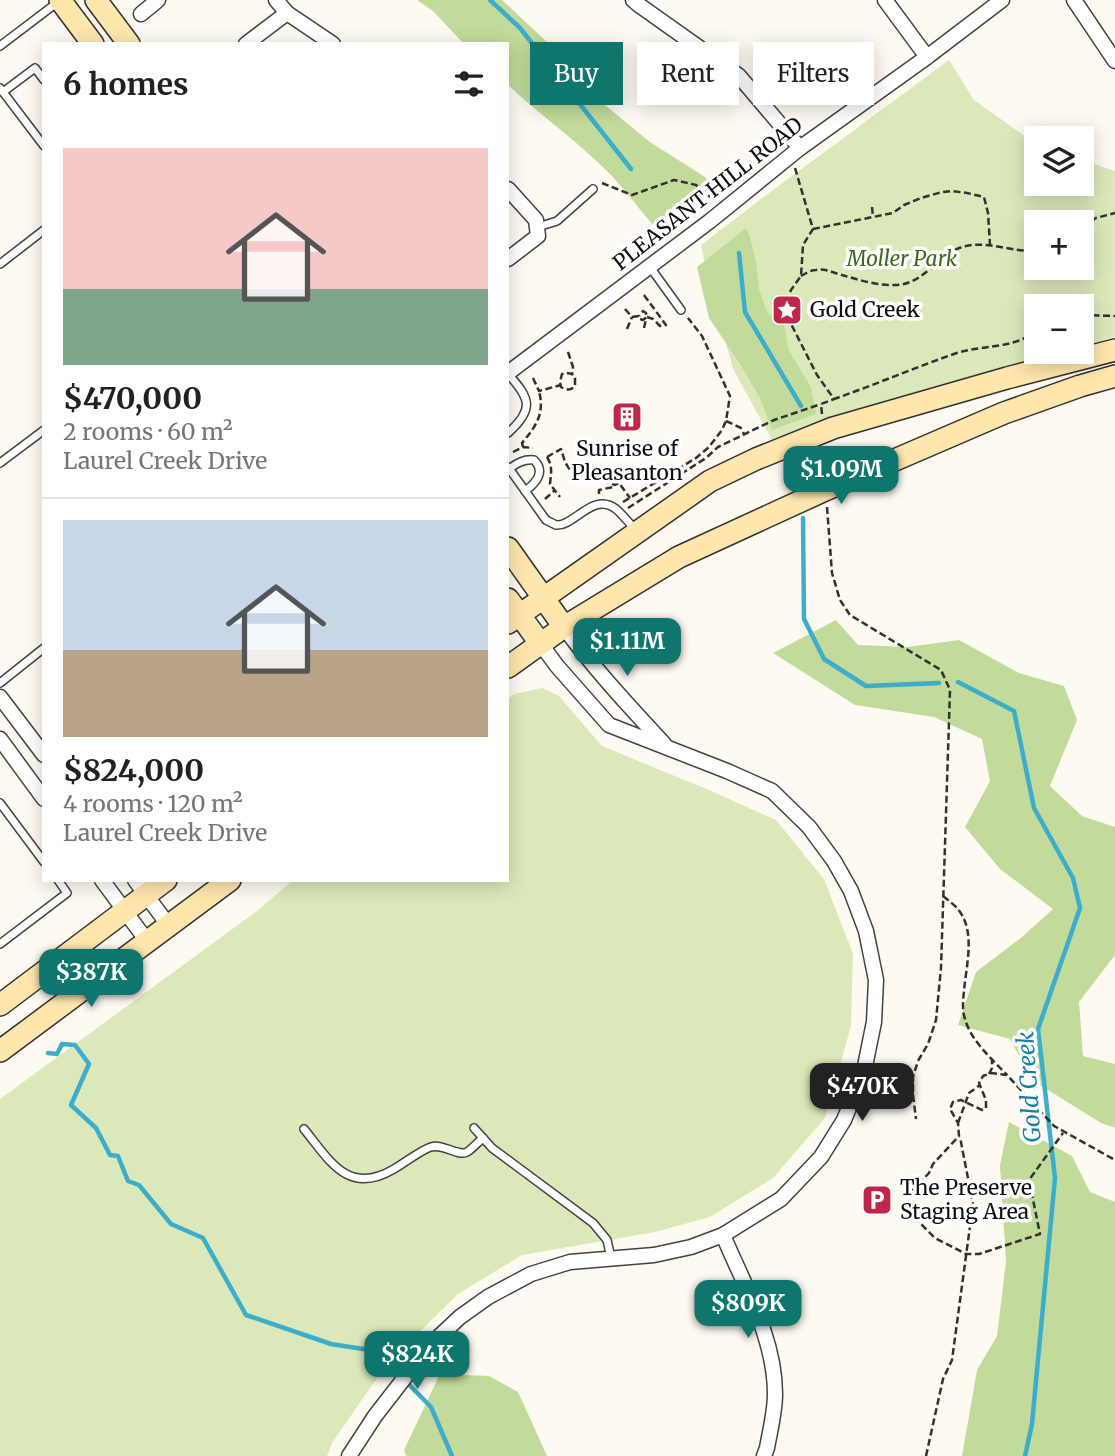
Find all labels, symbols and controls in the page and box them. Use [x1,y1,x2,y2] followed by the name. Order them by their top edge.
[530,42,623,105] chip: Buy
[637,42,739,105] chip: Rent
[753,42,874,105] chip: Filters
[63,65,188,103] text: 6 homes
[450,65,488,103] icon: filters
[607,111,808,276] street label: PLEASANT HILL ROAD
[1024,126,1094,364] map controls
[1024,126,1094,196] button: layers
[213,194,339,320] icon: home
[1024,210,1094,280] button: +
[846,245,958,272] park label: Moller Park
[770,293,804,327] place icon: Gold Creek
[1024,294,1094,364] button: −
[810,296,921,323] place label: Gold Creek
[63,379,202,417] text: $470,000
[610,400,644,434] building icon: Sunrise of Pleasanton
[63,417,233,446] text: 2 rooms · 60 m²
[571,435,683,486] place label: Sunrise of Pleasanton
[63,446,267,475] text: Laurel Creek Drive
[784,447,898,506] pin: $1.09M
[799,454,883,483] text: $1.09M
[213,566,339,692] icon: home
[570,618,684,678] pin: $1.11M
[589,626,665,655] text: $1.11M
[63,751,204,789] text: $824,000
[63,789,243,818] text: 4 rooms · 120 m²
[63,818,267,847] text: Laurel Creek Drive
[42,950,140,1009] pin: $387K
[55,957,127,986] text: $387K
[1010,1030,1047,1144] water label: Gold Creek
[813,1064,911,1123] pin: $470K
[826,1071,898,1100] text: $470K
[900,1174,1032,1225] place label: The Preserve Staging Area
[860,1183,894,1217] parking icon: The Preserve Staging Area
[699,1280,797,1340] pin: $809K
[710,1288,786,1317] text: $809K
[368,1332,466,1391] pin: $824K
[380,1339,454,1368] text: $824K

